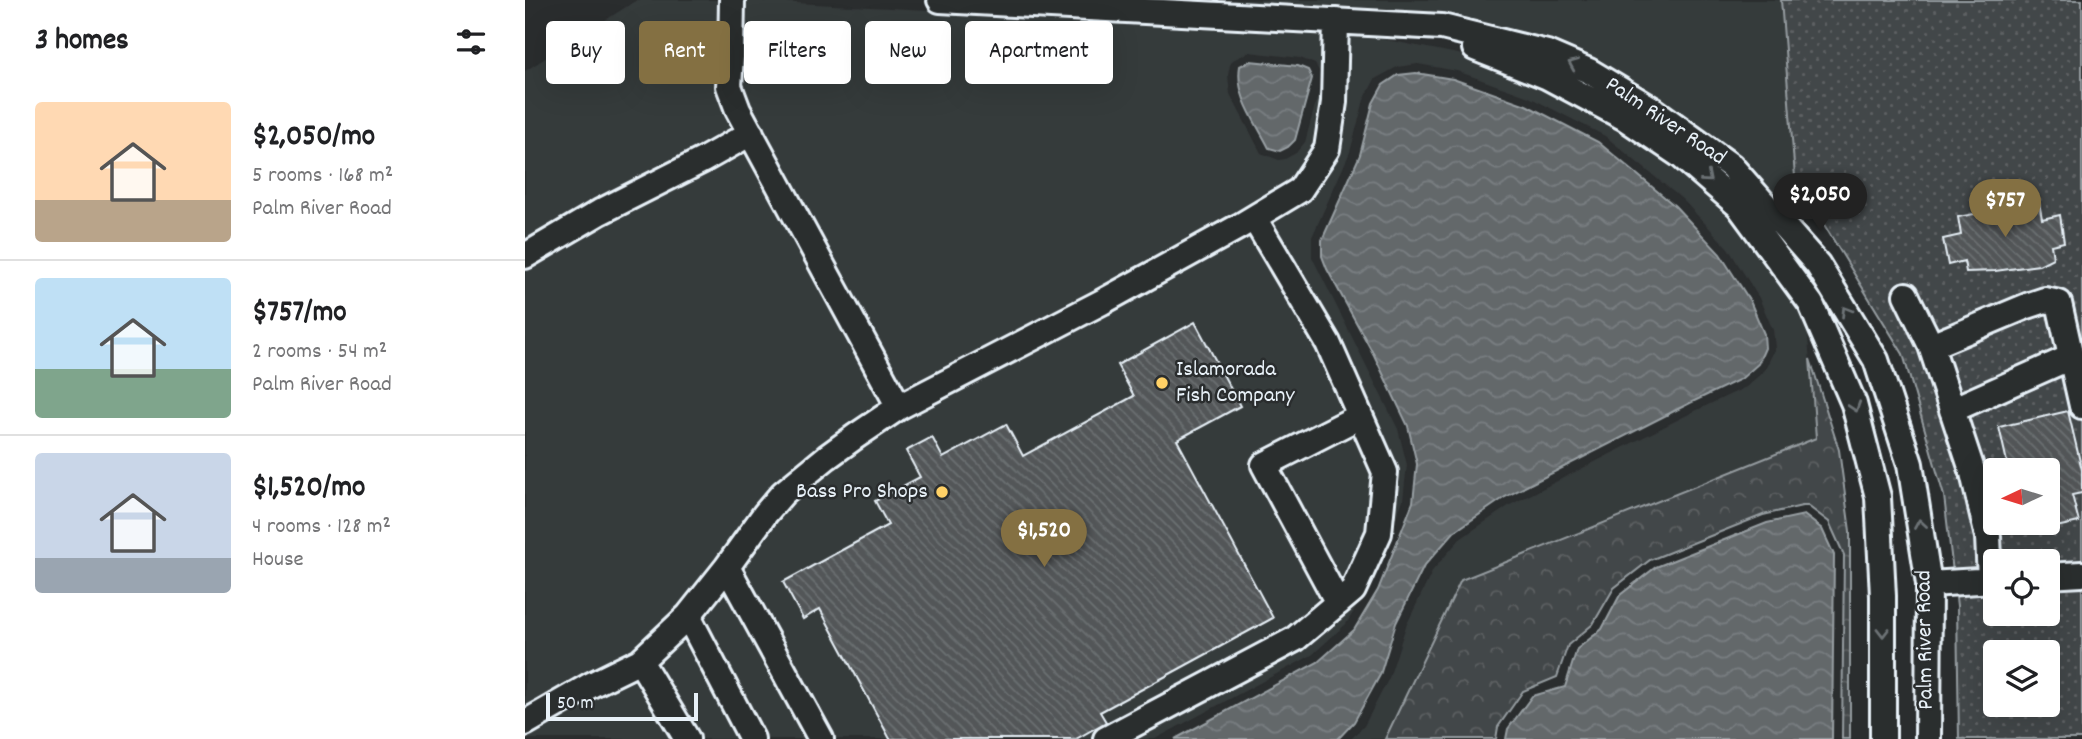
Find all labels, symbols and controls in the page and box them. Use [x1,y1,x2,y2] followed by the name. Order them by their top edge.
[35,21,129,64] text: 3 homes
[546,21,625,84] chip: Buy
[639,21,730,84] chip: Rent
[744,21,851,84] chip: Filters
[865,21,951,84] chip: New
[965,21,1113,84] chip: Apartment
[452,23,490,61] icon: filters
[1568,58,1581,72] one-way arrow
[1598,69,1732,175] street label: Palm River Road
[252,117,375,160] text: $2,050/mo
[91,130,175,214] icon: home
[252,160,393,193] text: 5 rooms · 168 m²
[1698,170,1711,182] one-way arrow
[1763,174,1877,233] pin: $2,050
[1789,179,1851,212] text: $2,050
[1964,180,2046,239] pin: $757
[1985,185,2025,218] text: $757
[252,193,392,226] text: Palm River Road
[252,293,347,336] text: $757/mo
[91,306,175,390] icon: home
[1842,306,1855,319] one-way arrow
[252,336,387,369] text: 2 rooms · 54 m²
[1176,354,1295,413] place label: Islamorada Fish Company
[252,369,392,402] text: Palm River Road
[1154,375,1170,391] marker: Islamorada Fish Company
[1846,401,1861,413] one-way arrow
[1983,458,2060,536] north arrow
[1983,458,2060,717] map controls
[252,468,365,511] text: $1,520/mo
[796,476,928,509] place label: Bass Pro Shops
[91,481,175,565] icon: home
[934,484,950,500] marker: Bass Pro Shops
[987,510,1101,569] pin: $1,520
[252,511,391,544] text: 4 rooms · 128 m²
[1017,515,1071,548] text: $1,520
[1913,519,1928,530] one-way arrow
[252,544,304,577] text: House
[1983,549,2060,626] button: locate
[1908,570,1944,710] street label: Palm River Road
[1875,627,1891,637] one-way arrow
[1983,640,2060,717] button: layers
[546,690,698,722] scale bar
[557,691,594,718] text: 50 m

